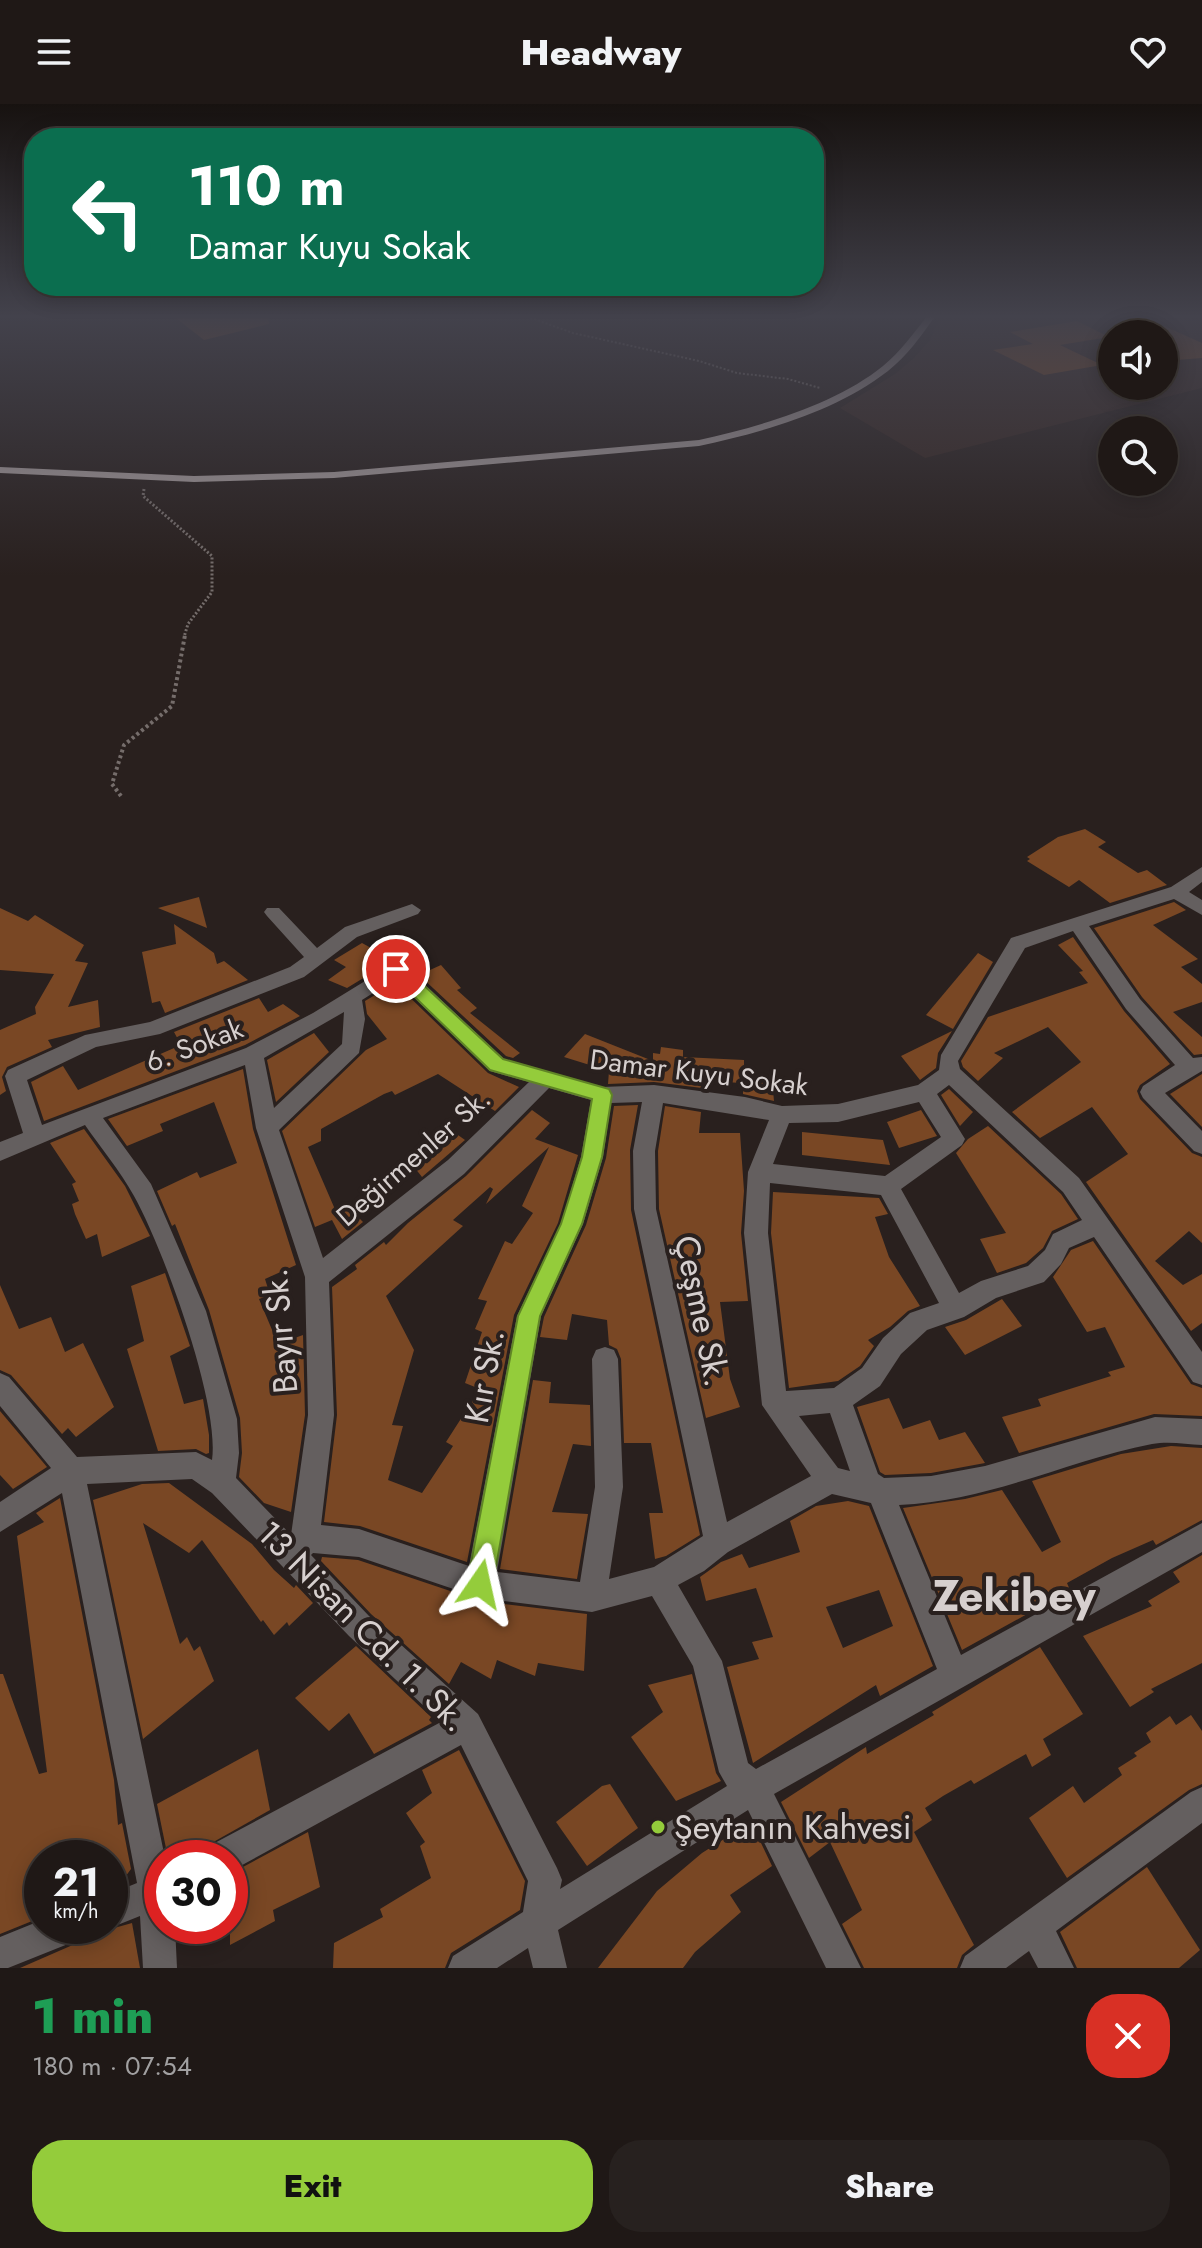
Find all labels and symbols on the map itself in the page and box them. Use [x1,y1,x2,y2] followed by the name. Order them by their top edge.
[362,935,430,1003] pin
[139,1008,250,1083] street label: 6. Sokak
[587,1039,811,1106] street label: Damar Kuyu Sokak
[327,1079,500,1236] street label: Değirmenler Sk.
[662,1231,741,1391] street label: Çeşme Sk.
[251,1266,310,1396] street label: Bayır Sk.
[452,1325,517,1427] street label: Kır Sk.
[246,1510,479,1743] street label: 13 Nisan Cd. 1. Sk.
[438,1542,522,1626] position arrow
[932,1564,1097,1628] district label: Zekibey
[674,1803,912,1852] place label: Şeytanın Kahvesi
[649,1818,667,1836] marker: Şeytanın Kahvesi
[144,1840,248,1944] speed limit sign: 30

